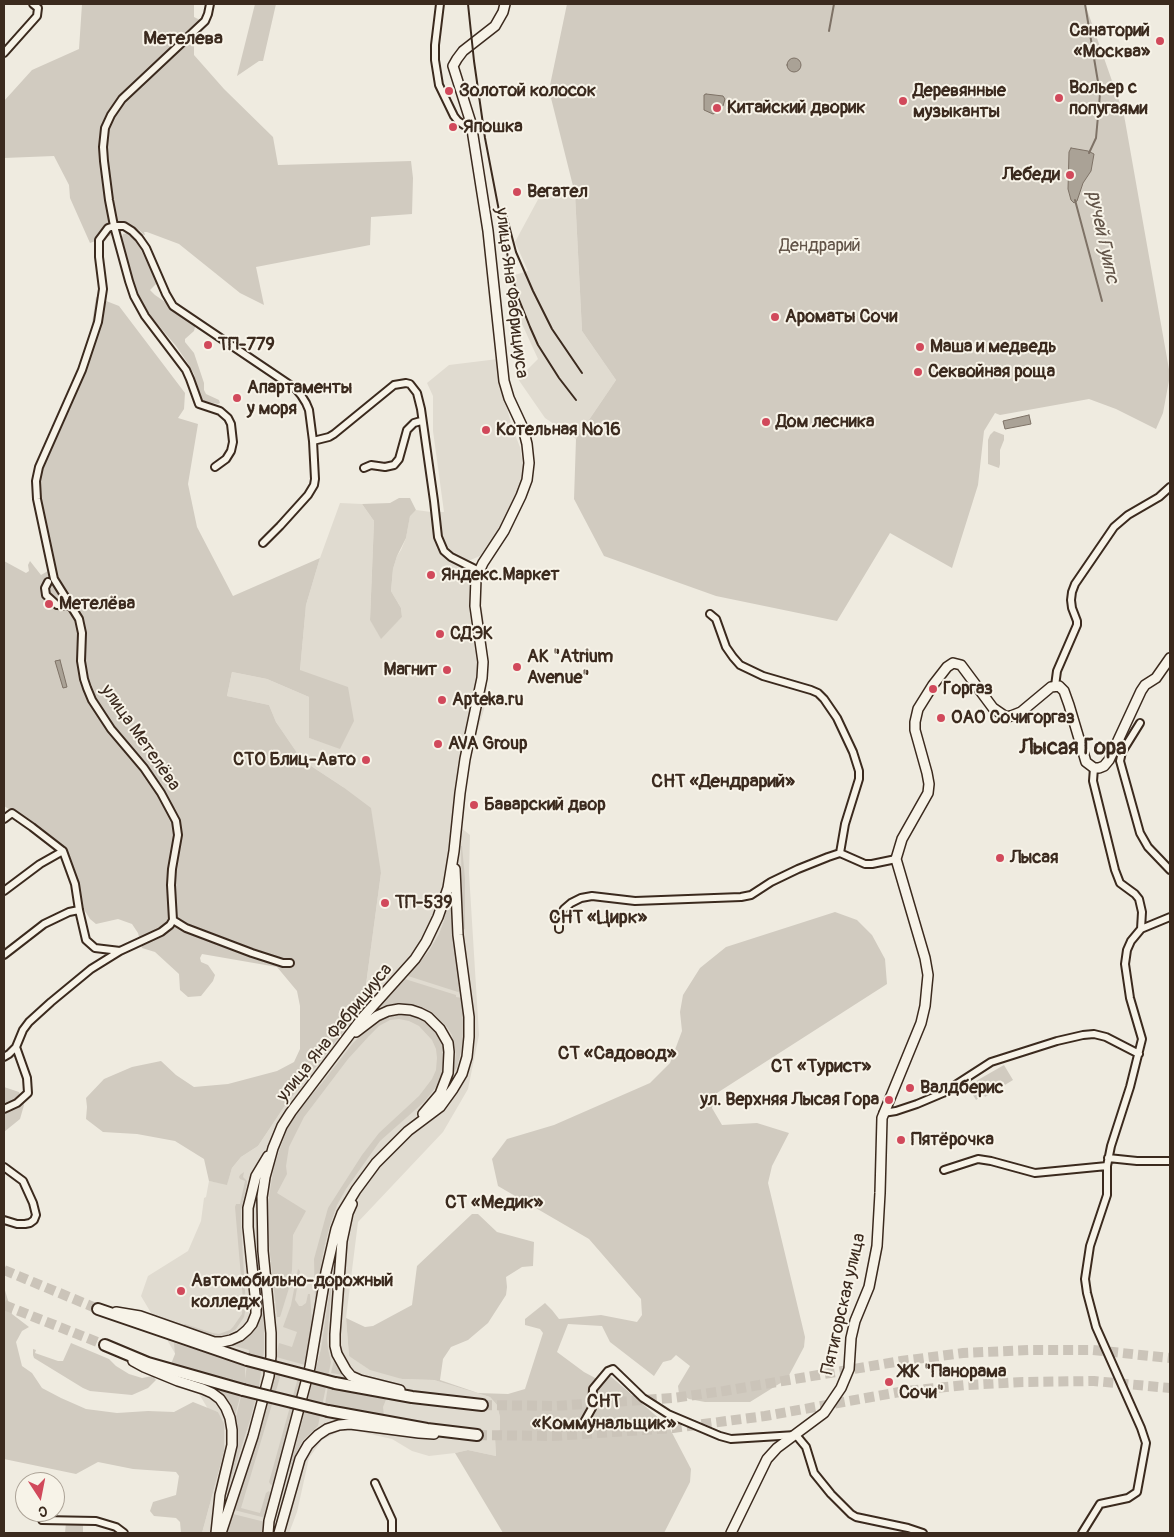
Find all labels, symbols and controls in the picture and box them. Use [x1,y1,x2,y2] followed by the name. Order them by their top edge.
[1069,20,1150,62] place label: Санаторий «Москва»
[143,28,223,50] district label: Метелева
[1154,35,1166,47] marker: Санаторий «Москва»
[1069,77,1148,120] place label: Вольер с попугаями
[459,80,596,102] place label: Золотой колосок
[913,80,1006,122] place label: Деревянные музыканты
[443,85,455,97] marker: Золотой колосок
[1053,92,1065,104] marker: Вольер с попугаями
[897,95,909,107] marker: Деревянные музыканты
[727,97,865,119] place label: Китайский дворик
[711,102,723,114] marker: Китайский дворик
[463,116,523,138] place label: Япошка
[447,121,459,133] marker: Япошка
[1002,164,1060,186] place label: Лебеди
[1064,169,1076,181] marker: Лебеди
[527,181,588,203] place label: Вегател
[511,186,523,198] marker: Вегател
[1081,189,1123,285] water label: ручей Гуипс
[490,207,532,379] street label: улица Яна Фабрициуса
[779,235,861,257] park label: Дендрарий
[785,306,897,328] place label: Ароматы Сочи
[769,311,781,323] marker: Ароматы Сочи
[218,334,275,356] place label: ТП-779
[930,336,1057,358] place label: Маша и медведь
[202,339,214,351] marker: ТП-779
[914,341,926,353] marker: Маша и медведь
[928,361,1055,383] place label: Секвойная роща
[912,366,924,378] marker: Секвойная роща
[247,377,352,419] place label: Апартаменты у моря
[231,392,243,404] marker: Апартаменты у моря
[776,411,874,433] place label: Дом лесника
[760,416,772,428] marker: Дом лесника
[496,419,621,441] place label: Котельная №16
[480,424,492,436] marker: Котельная №16
[441,564,559,586] place label: Яндекс.Маркет
[425,569,437,581] marker: Яндекс.Маркет
[59,593,135,615] place label: Метелёва
[43,598,55,610] marker: Метелёва
[450,623,493,645] place label: СДЭК
[434,628,446,640] marker: СДЭК
[527,646,613,689] place label: АК "Atrium Avenue"
[384,659,437,681] place label: Магнит
[511,661,523,673] marker: АК "Atrium Avenue"
[441,664,453,676] marker: Магнит
[943,678,993,700] place label: Горгаз
[95,681,185,795] street label: улица Метелёва
[927,683,939,695] marker: Горгаз
[452,689,524,711] place label: Apteka.ru
[436,694,448,706] marker: Apteka.ru
[951,707,1075,729] place label: ОАО Сочигоргаз
[935,712,947,724] marker: ОАО Сочигоргаз
[448,733,528,755] place label: AVA Group
[1020,735,1126,761] district label: Лысая Гора
[432,738,444,750] marker: AVA Group
[233,749,356,771] place label: СТО Блиц-Авто
[360,754,372,766] marker: СТО Блиц-Авто
[651,771,795,793] district label: СНТ «Дендрарий»
[484,794,606,816] place label: Баварский двор
[468,799,480,811] marker: Баварский двор
[1010,847,1058,869] place label: Лысая
[994,852,1006,864] marker: Лысая
[395,892,453,914] place label: ТП-539
[379,897,391,909] marker: ТП-539
[549,907,647,929] district label: СНТ «Цирк»
[273,960,397,1106] street label: улица Яна Фабрициуса
[558,1043,676,1065] district label: СТ «Садовод»
[771,1056,871,1078] district label: СТ «Турист»
[920,1077,1004,1099] place label: Валдберис
[904,1082,916,1094] marker: Валдберис
[700,1089,879,1111] place label: ул. Верхняя Лысая Гора
[883,1094,895,1106] marker: ул. Верхняя Лысая Гора
[911,1129,994,1151] place label: Пятёрочка
[895,1134,907,1146] marker: Пятёрочка
[445,1192,543,1214] district label: СТ «Медик»
[817,1231,871,1377] street label: Пятигорская улица
[191,1270,393,1312] place label: Автомобильно-дорожный колледж
[175,1285,187,1297] marker: Автомобильно-дорожный колледж
[899,1361,1006,1404] place label: ЖК "Панорама Сочи"
[883,1376,895,1388] marker: ЖК "Панорама Сочи"
[532,1391,676,1435] district label: СНТ «Коммунальщик»
[15,1472,65,1522] north arrow
[37,1502,49,1520] text: С

